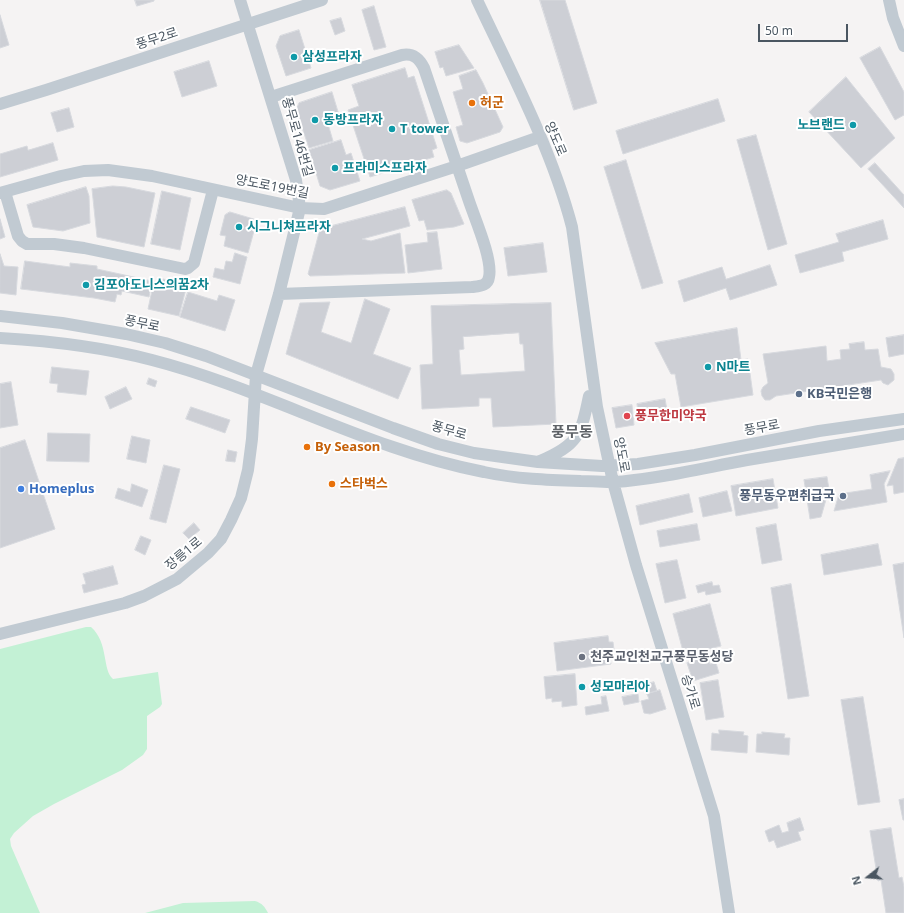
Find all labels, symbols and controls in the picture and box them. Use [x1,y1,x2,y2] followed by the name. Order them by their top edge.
[760,16,850,42] scale bar
[765,22,793,39] text: 50 m
[134,25,180,53] street label: 풍무2로
[302,49,362,65] place label: 삼성프라자
[289,52,299,62] marker: 삼성프라자
[278,95,316,179] street label: 풍무로146번길
[480,95,504,111] place label: 허군
[467,98,477,108] marker: 허군
[323,112,383,128] place label: 동방프라자
[310,115,320,125] marker: 동방프라자
[797,117,845,133] place label: 노브랜드
[541,119,569,159] street label: 양도로
[848,120,858,130] marker: 노브랜드
[400,121,449,137] place label: T tower
[387,124,397,134] marker: T tower
[343,160,427,176] place label: 프라미스프라자
[330,163,340,173] marker: 프라미스프라자
[234,172,310,202] street label: 양도로19번길
[247,219,331,235] place label: 시그니쳐프라자
[234,222,244,232] marker: 시그니쳐프라자
[94,277,209,293] place label: 김포아도니스의꿈2차
[81,280,91,290] marker: 김포아도니스의꿈2차
[123,313,161,335] street label: 풍무로
[716,359,750,375] place label: N마트
[703,362,713,372] marker: N마트
[807,386,872,402] place label: KB국민은행
[794,389,804,399] marker: KB국민은행
[635,408,707,424] place label: 풍무한미약국
[622,411,632,421] marker: 풍무한미약국
[743,417,781,439] street label: 풍무로
[430,419,468,443] street label: 풍무로
[551,424,593,442] district label: 풍무동
[610,436,632,474] street label: 양도로
[315,439,380,455] place label: By Season
[302,442,312,452] marker: By Season
[340,476,388,492] place label: 스타벅스
[327,479,337,489] marker: 스타벅스
[29,481,95,497] place label: Homeplus
[16,484,26,494] marker: Homeplus
[739,488,835,504] place label: 풍무동우편취급국
[838,491,848,501] marker: 풍무동우편취급국
[162,534,206,574] street label: 장릉1로
[590,649,734,665] place label: 천주교인천교구풍무동성당
[577,652,587,662] marker: 천주교인천교구풍무동성당
[677,673,703,711] street label: 승가로
[590,679,650,695] place label: 성모마리아
[577,682,587,692] marker: 성모마리아
[848,857,888,897] north arrow
[848,874,865,887] text: N

